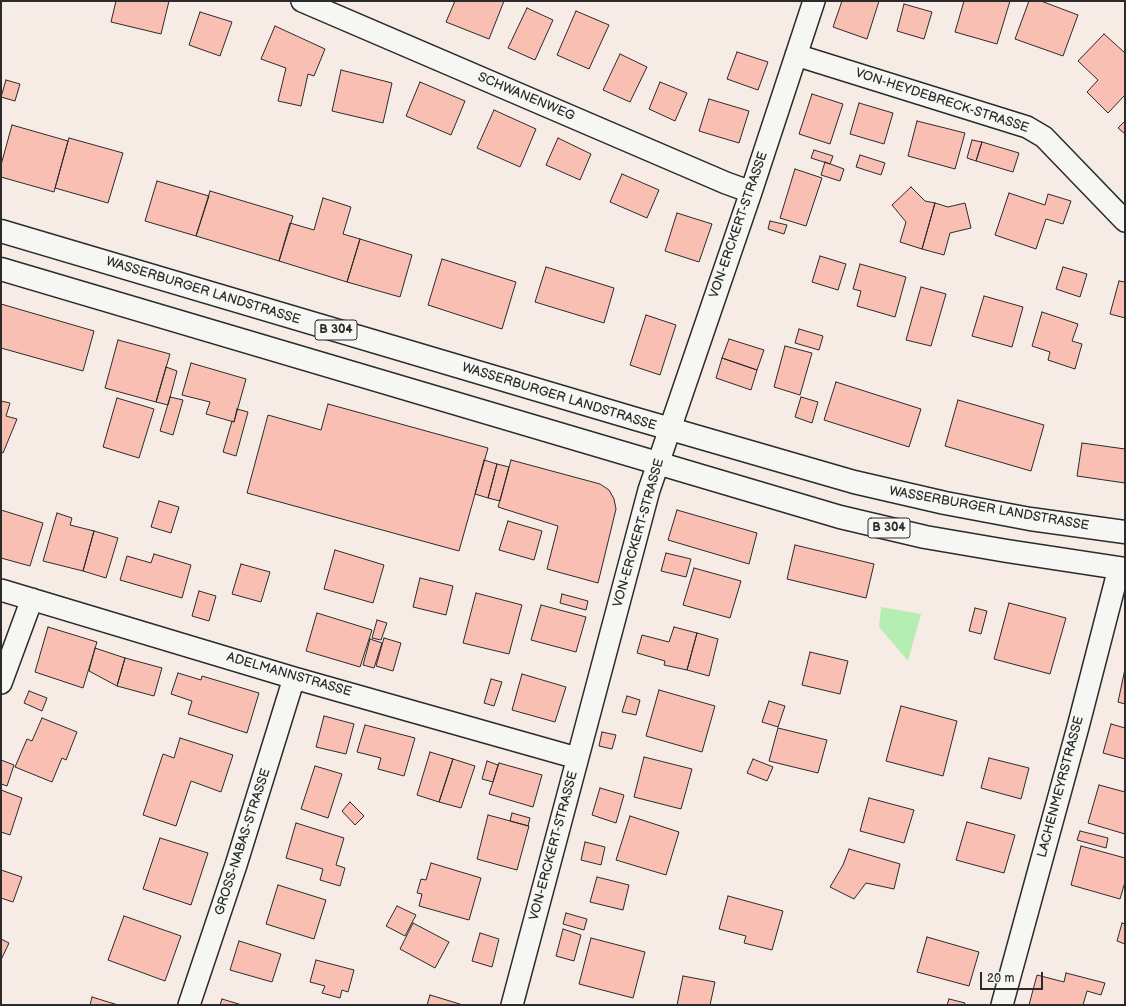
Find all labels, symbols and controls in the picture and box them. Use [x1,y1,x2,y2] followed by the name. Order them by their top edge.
[853,66,1031,136] street label: VON-HEYDEBRECK-STRASSE
[475,70,577,124] street label: SCHWANENWEG
[707,150,771,300] street label: VON-ERCKERT-STRASSE
[104,254,302,328] street label: WASSERBURGER LANDSTRASSE
[315,320,357,340] road number: B 304
[460,360,658,434] street label: WASSERBURGER LANDSTRASSE
[610,457,668,609] street label: VON-ERCKERT-STRASSE
[888,484,1090,534] street label: WASSERBURGER LANDSTRASSE
[868,518,910,538] road number: B 304
[225,650,353,700] street label: ADELMANNSTRASSE
[1035,715,1087,859] street label: LACHENMEYRSTRASSE
[212,767,274,917] street label: GROSS-NABAS-STRASSE
[527,770,581,922] street label: VON-ERCKERT-STRASSE
[982,964,1045,990] scale bar
[987,971,1014,986] text: 20 m

